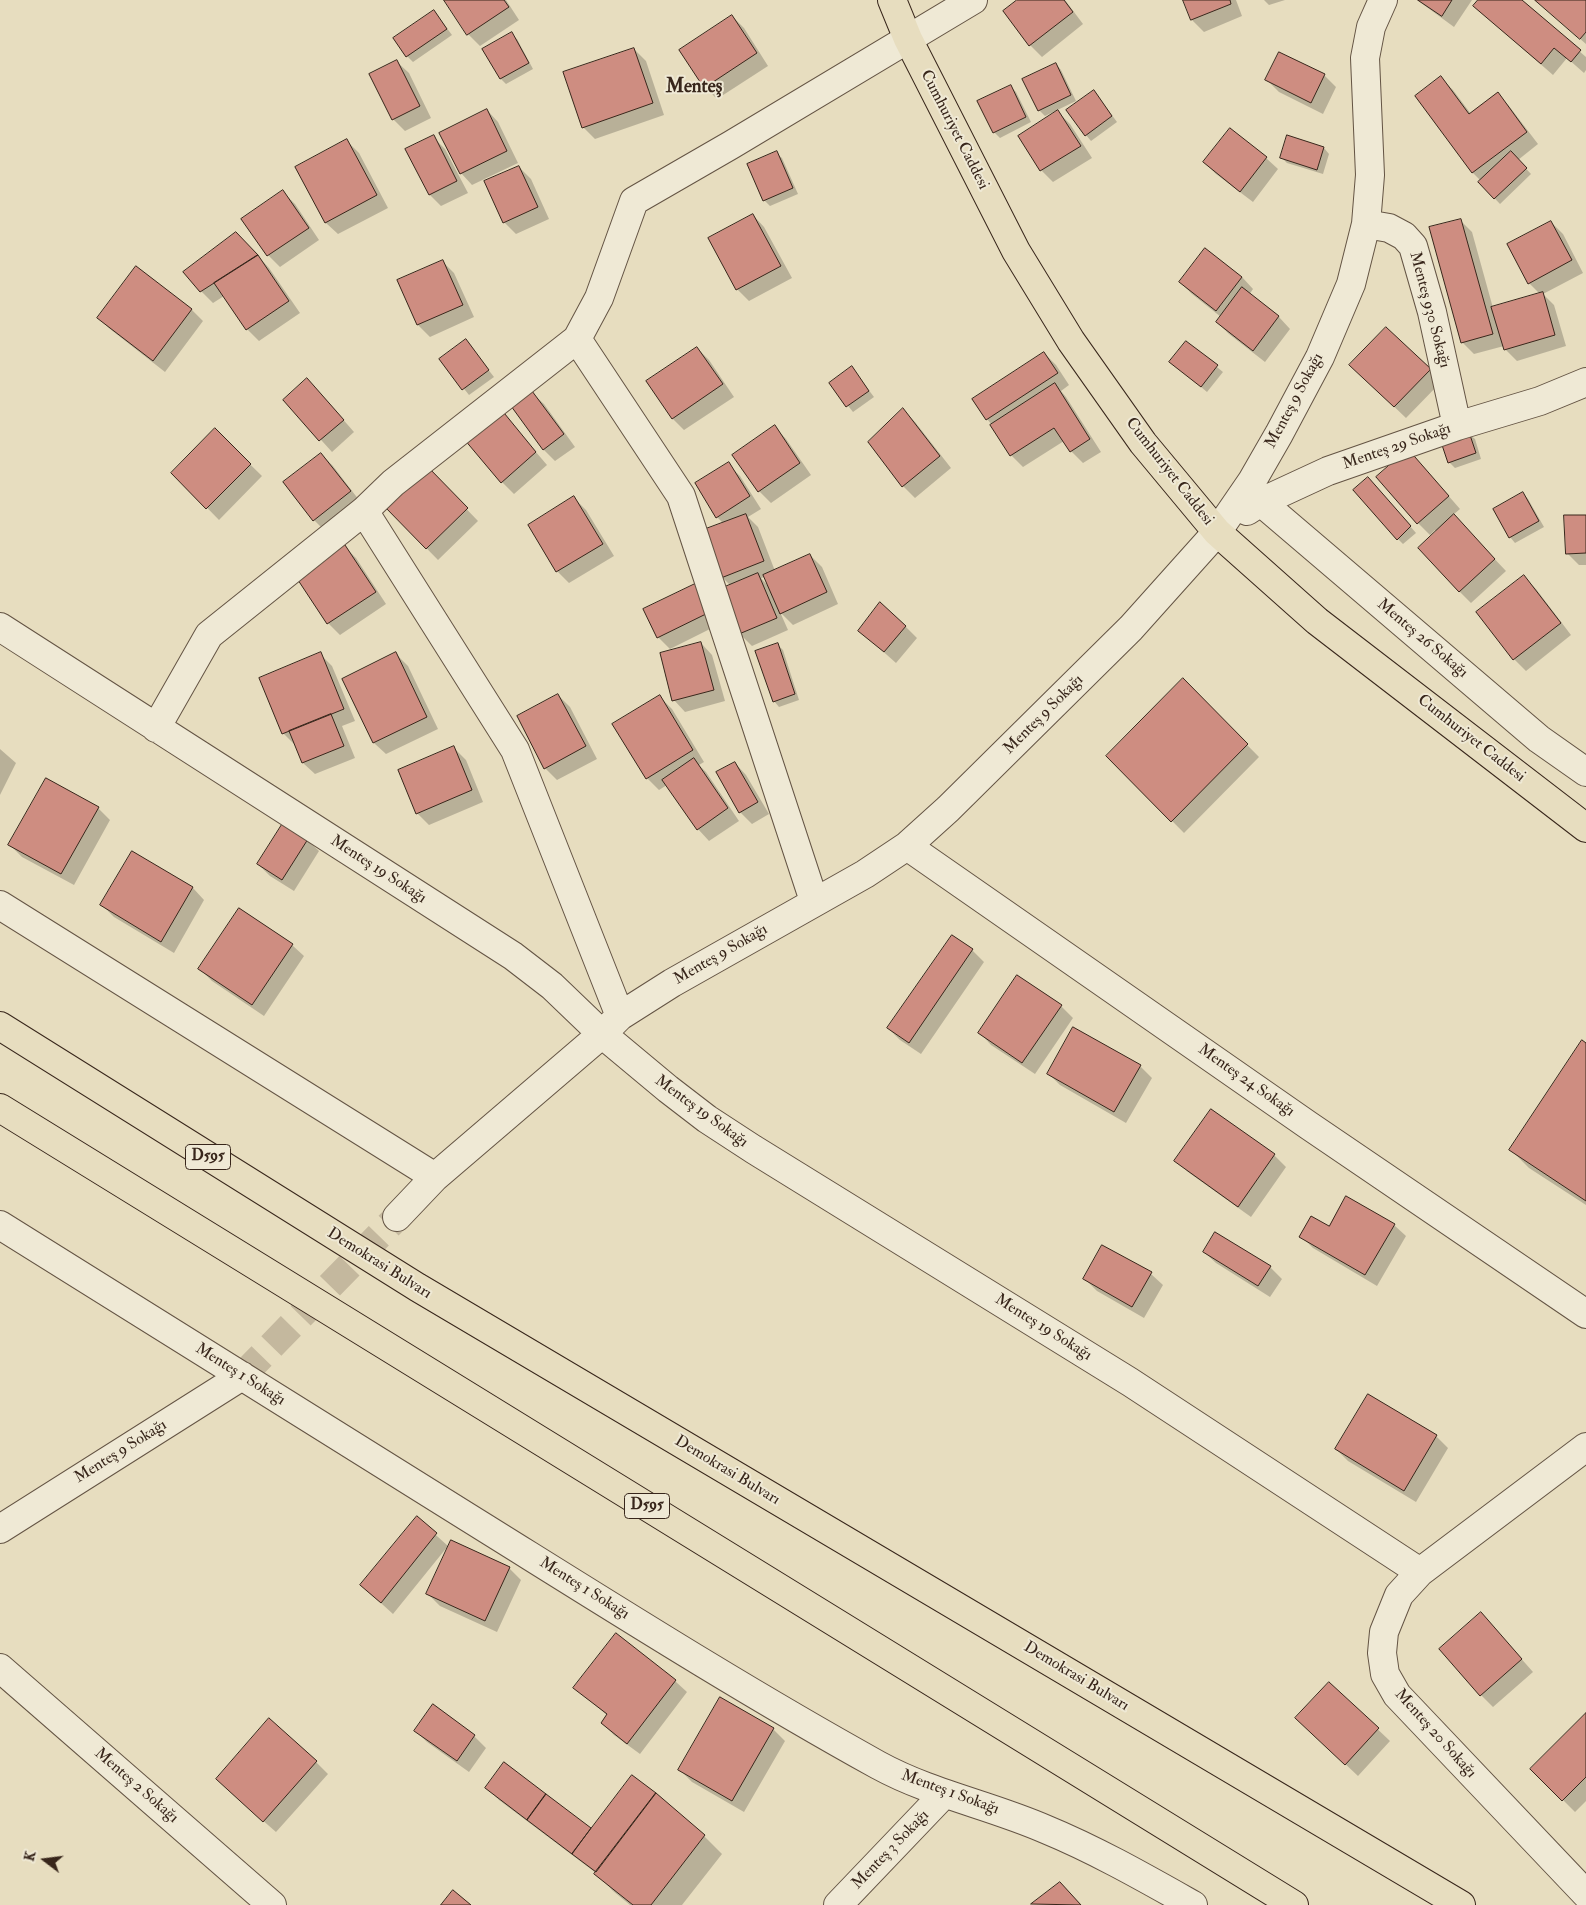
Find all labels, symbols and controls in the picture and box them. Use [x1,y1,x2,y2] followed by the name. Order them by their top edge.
[916,67,992,193] street label: Cumhuriyet Caddesi
[666,77,722,99] district label: Menteş
[1404,250,1454,370] street label: Menteş 930 Sokağı
[1262,350,1328,452] street label: Menteş 9 Sokağı
[1121,414,1217,530] street label: Cumhuriyet Caddesi
[1340,419,1454,475] street label: Menteş 29 Sokağı
[1373,595,1471,683] street label: Menteş 26 Sokağı
[1000,671,1088,759] street label: Menteş 9 Sokağı
[1413,691,1529,787] street label: Cumhuriyet Caddesi
[326,832,430,908] street label: Menteş 19 Sokağı
[671,920,771,990] street label: Menteş 9 Sokağı
[1194,1041,1298,1121] street label: Menteş 24 Sokağı
[651,1072,751,1152] street label: Menteş 19 Sokağı
[186,1144,230,1170] road number: D595
[323,1224,435,1304] street label: Demokrasi Bulvarı
[991,1291,1095,1365] street label: Menteş 19 Sokağı
[191,1340,289,1410] street label: Menteş 1 Sokağı
[71,1416,171,1488] street label: Menteş 9 Sokağı
[671,1432,783,1510] street label: Demokrasi Bulvarı
[624,1494,670,1518] road number: D595
[535,1554,633,1624] street label: Menteş 1 Sokağı
[1020,1638,1132,1716] street label: Demokrasi Bulvarı
[1390,1686,1480,1782] street label: Menteş 20 Sokağı
[90,1744,182,1828] street label: Menteş 2 Sokağı
[898,1766,1002,1820] street label: Menteş 1 Sokağı
[848,1806,934,1894] street label: Menteş 3 Sokağı
[20,1835,70,1885] north arrow
[21,1849,40,1863] text: K

